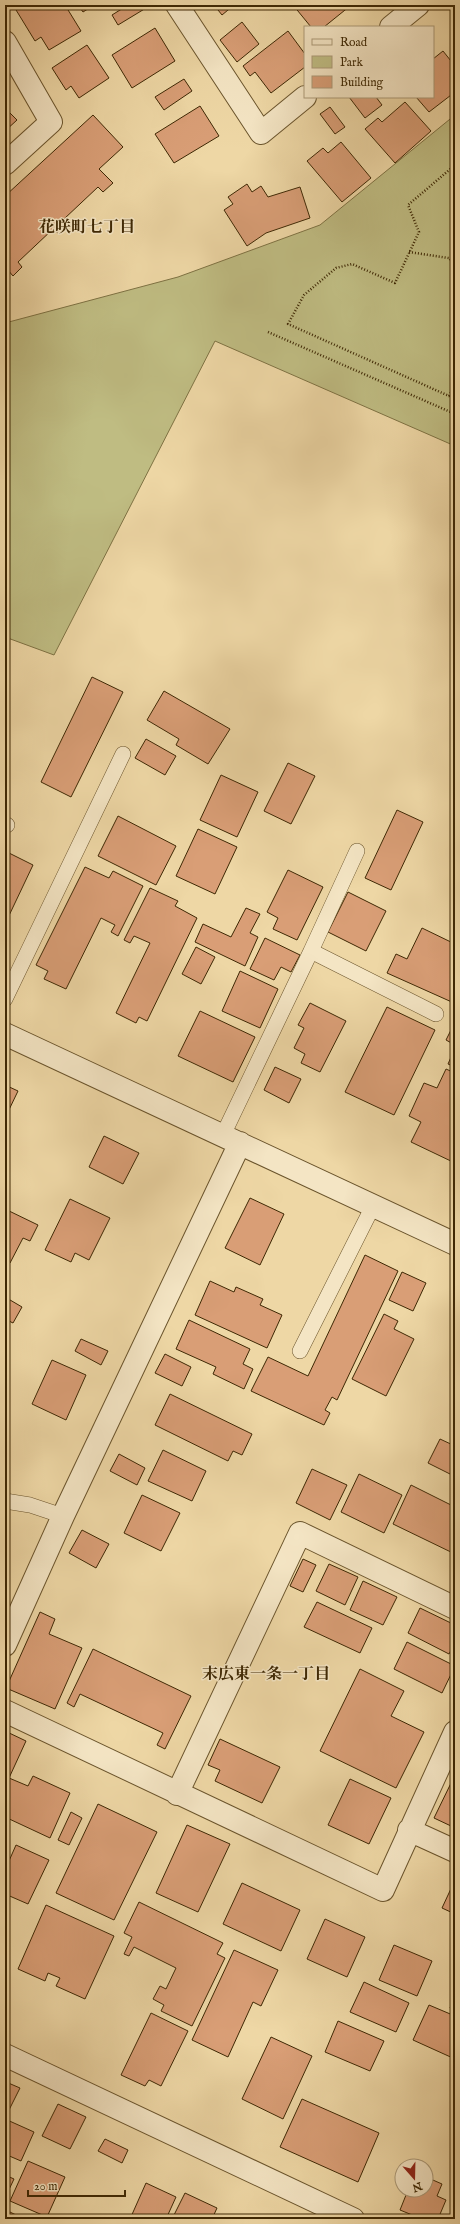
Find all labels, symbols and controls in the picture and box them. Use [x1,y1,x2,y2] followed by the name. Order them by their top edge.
[304,26,434,98] legend
[340,35,368,50] text: Road
[340,55,363,70] text: Park
[340,75,384,90] text: Building
[39,218,135,238] district label: 花咲町七丁目
[202,1665,330,1685] district label: 末広東一条一丁目
[394,2158,434,2198] north arrow
[28,2172,125,2198] scale bar
[410,2178,425,2195] text: N
[34,2179,57,2194] text: 20 m

